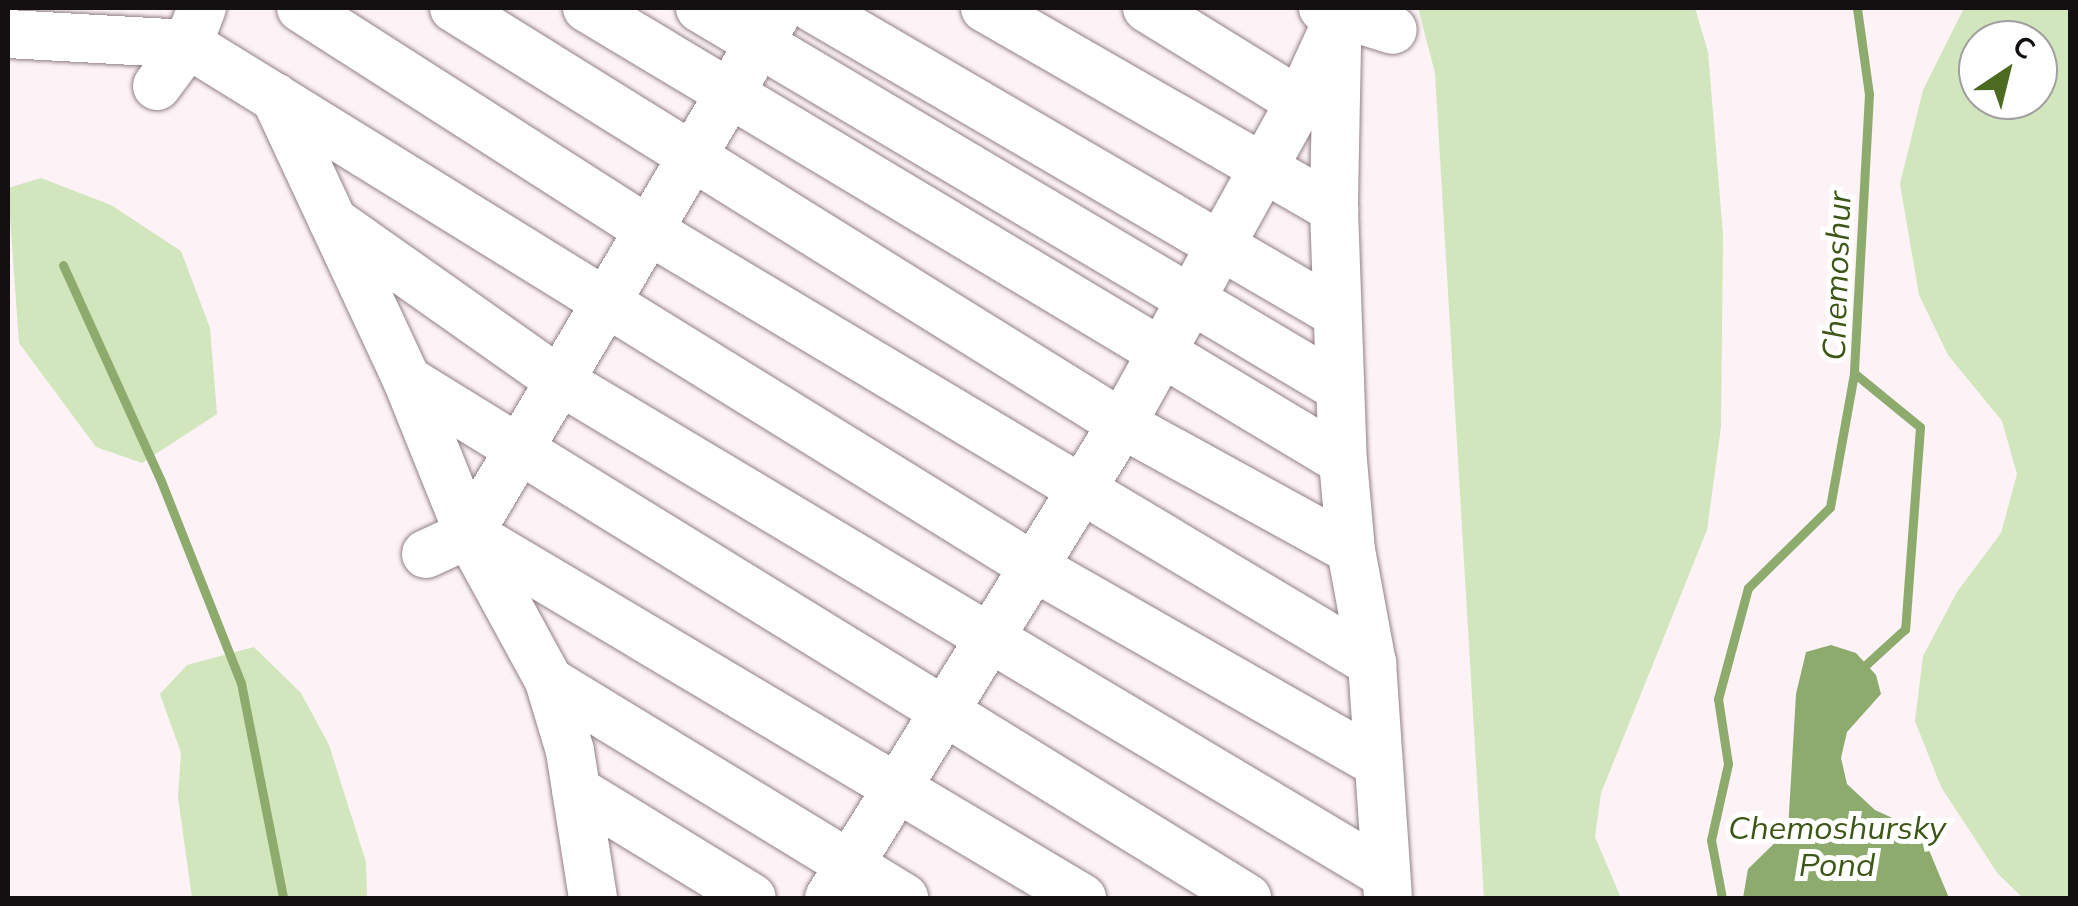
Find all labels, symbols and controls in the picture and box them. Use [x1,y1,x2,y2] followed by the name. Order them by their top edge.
[1958,20,2058,120] north arrow
[2006,27,2042,66] text: С
[1814,191,1858,361] water label: Chemoshur
[1728,809,1946,884] water label: Chemoshursky Pond

